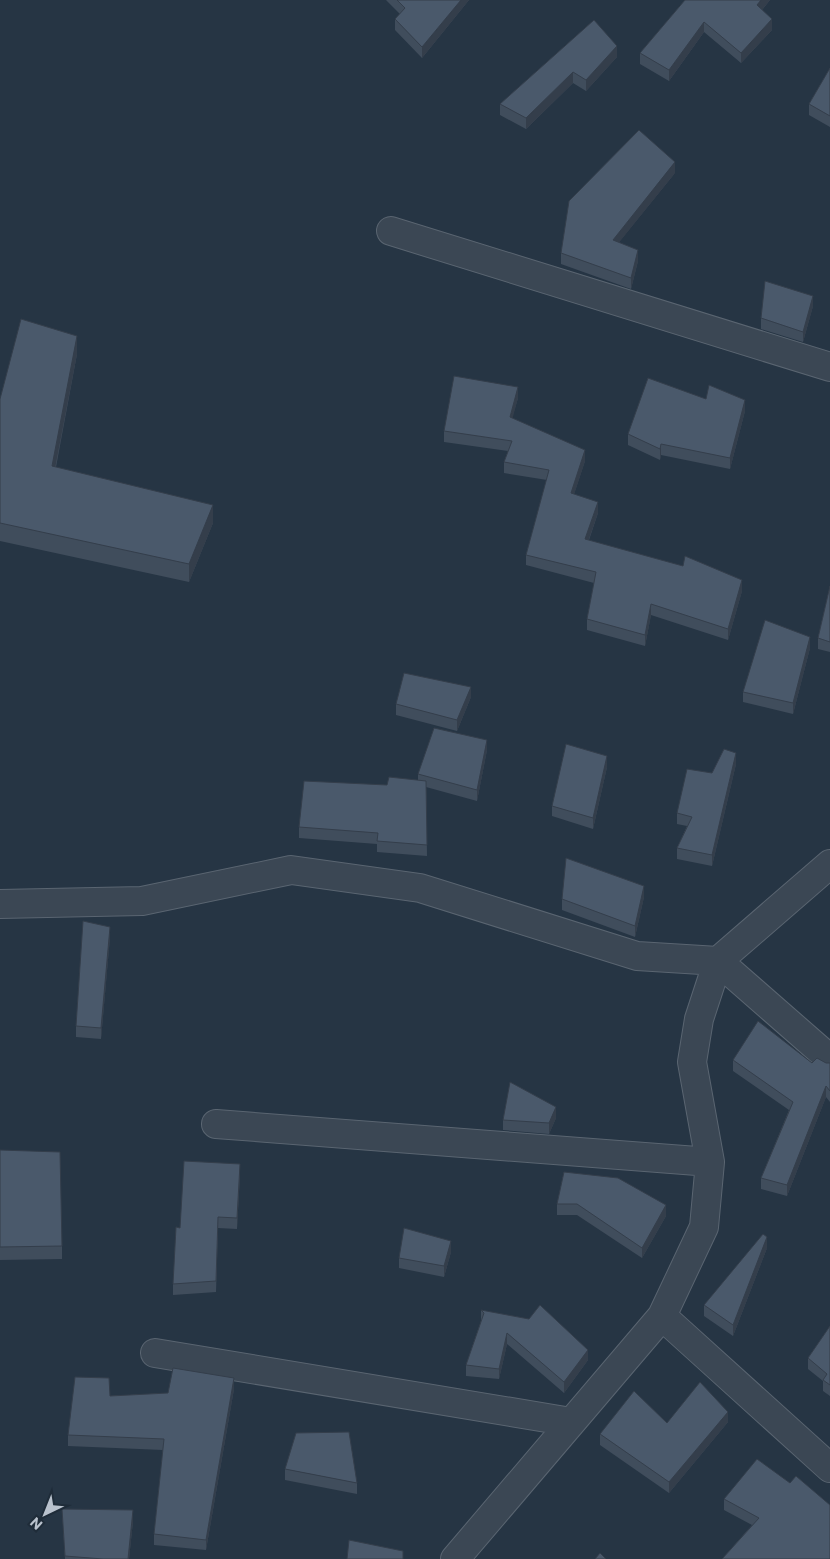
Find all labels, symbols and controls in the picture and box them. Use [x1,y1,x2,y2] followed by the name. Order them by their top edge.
[20,1489,70,1539] north arrow
[26,1514,45,1534] text: N

